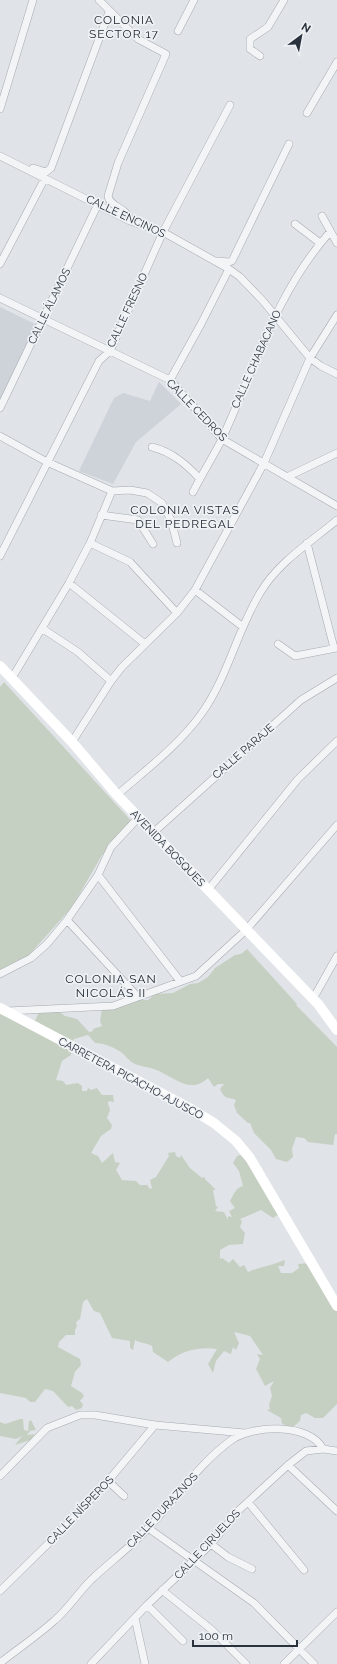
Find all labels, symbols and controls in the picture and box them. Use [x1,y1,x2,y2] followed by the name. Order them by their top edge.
[89,13,159,41] district label: COLONIA SECTOR 17
[281,16,321,56] north arrow
[299,20,313,36] text: N
[84,192,168,241] street label: CALLE ENCINOS
[25,265,74,346] street label: CALLE ÁLAMOS
[104,271,150,350] street label: CALLE FRESNO
[229,308,284,410] street label: CALLE CHABACANO
[164,377,230,444] street label: CALLE CEDROS
[130,503,240,531] district label: COLONIA VISTAS DEL PEDREGAL
[210,721,277,782] street label: CALLE PARAJE
[128,807,208,890] street label: AVENIDA BOSQUES
[65,972,157,1000] district label: COLONIA SAN NICOLÁS II
[56,1035,206,1122] street label: CARRETERA PICACHO-AJUSCO
[124,1470,201,1551] street label: CALLE DURAZNOS
[43,1472,117,1548] street label: CALLE NÍSPEROS
[172,1507,243,1582] street label: CALLE CIRUELOS
[193,1622,297,1648] scale bar
[199,1629,233,1643] text: 100 m

